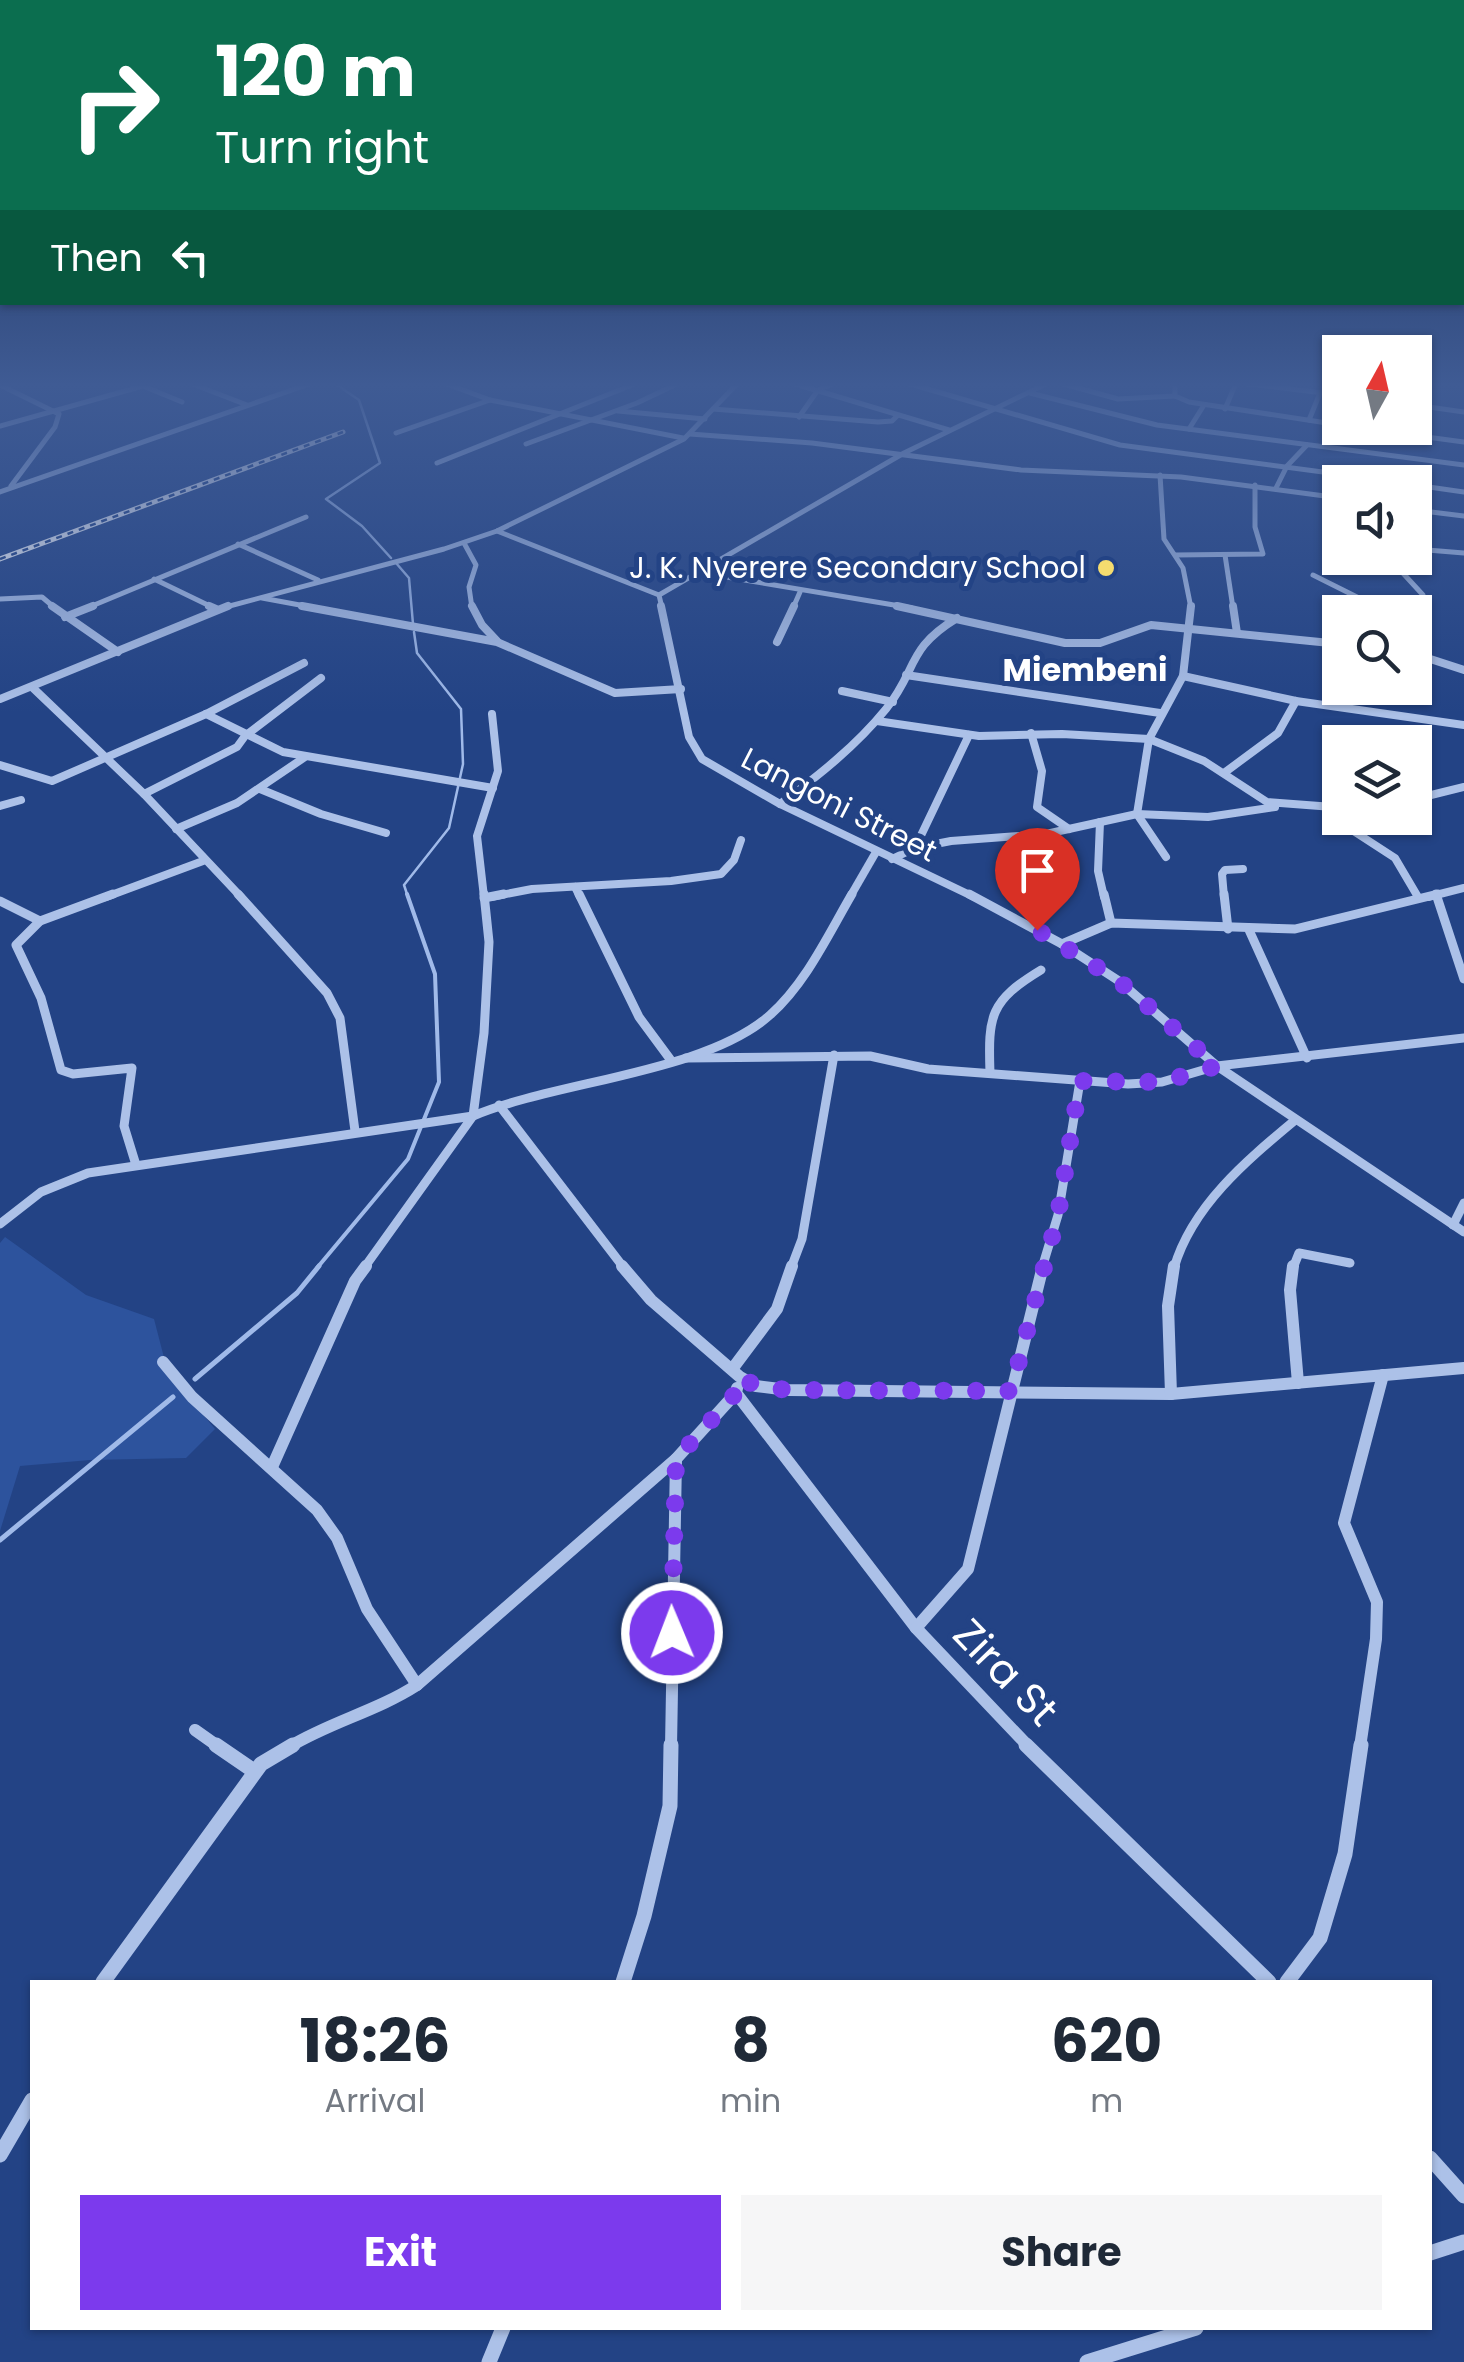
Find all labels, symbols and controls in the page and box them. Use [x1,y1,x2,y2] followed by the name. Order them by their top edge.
[215,22,416,121] text: 120 m
[50,40,180,170] icon: right
[215,116,429,179] text: Turn right
[163,230,218,285] icon: left
[50,231,143,284] text: Then
[1322,335,1432,445] north arrow
[1322,335,1432,835] map controls
[1322,465,1432,575] button: sound
[629,546,1086,589] place label: J. K. Nyerere Secondary School
[1095,557,1117,579] marker: J. K. Nyerere Secondary School
[1322,595,1432,705] button: search
[1003,647,1167,692] district label: Miembeni
[1322,725,1432,835] button: layers
[734,737,944,872] street label: Langoni Street
[995,828,1080,931] pin
[1010,843,1065,898] icon: arrive
[620,1581,724,1685] position arrow
[940,1606,1071,1739] street label: Zira St
[300,1999,450,2083] text: 18:26
[731,1999,770,2083] text: 8
[1051,1999,1162,2083] text: 620
[325,2078,425,2123] text: Arrival
[720,2078,781,2123] text: min
[1090,2078,1123,2123] text: m
[80,2195,721,2310] button: Exit
[741,2195,1382,2310] button: Share

